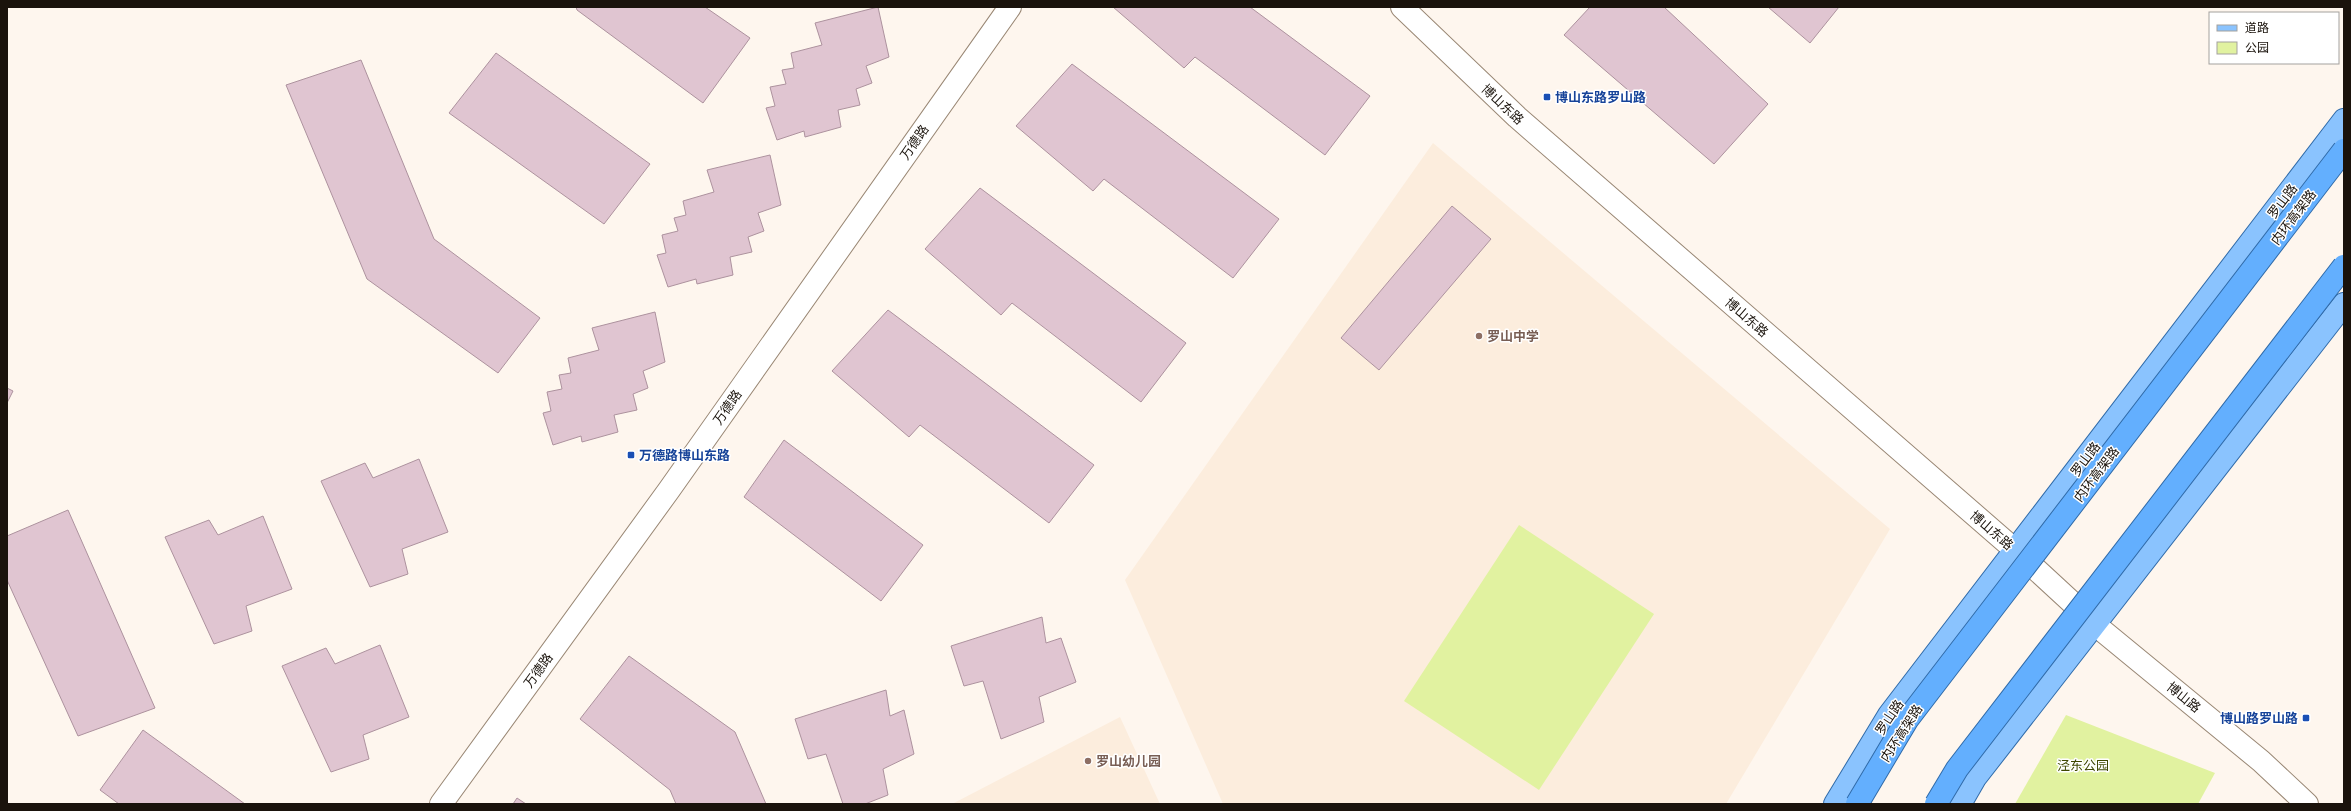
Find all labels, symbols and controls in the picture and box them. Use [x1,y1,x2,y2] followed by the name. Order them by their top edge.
[2209,12,2339,64] legend
[2245,20,2269,36] text: 道路
[2245,40,2269,56] text: 公园
[1477,80,1527,129] street label: 博山东路
[1555,89,1646,107] place label: 博山东路罗山路
[1542,92,1552,102] marker: 博山东路罗山路
[896,121,933,164] street label: 万德路
[2264,181,2302,223] street label: 罗山路
[2267,186,2321,249] street label: 内环高架路
[1721,294,1772,342] street label: 博山东路
[1487,328,1539,346] place label: 罗山中学
[1474,331,1484,341] marker: 罗山中学
[709,386,746,429] street label: 万德路
[2067,439,2105,481] street label: 罗山路
[2070,443,2124,506] street label: 内环高架路
[639,447,730,465] place label: 万德路博山东路
[626,450,636,460] marker: 万德路博山东路
[1966,507,2017,555] street label: 博山东路
[520,650,558,692] street label: 万德路
[2163,679,2204,717] street label: 博山路
[1871,696,1908,739] street label: 罗山路
[1877,701,1927,766] street label: 内环高架路
[2220,710,2298,728] place label: 博山路罗山路
[2301,713,2311,723] marker: 博山路罗山路
[1096,753,1161,771] place label: 罗山幼儿园
[1083,756,1093,766] marker: 罗山幼儿园
[2057,757,2109,775] park label: 泾东公园

